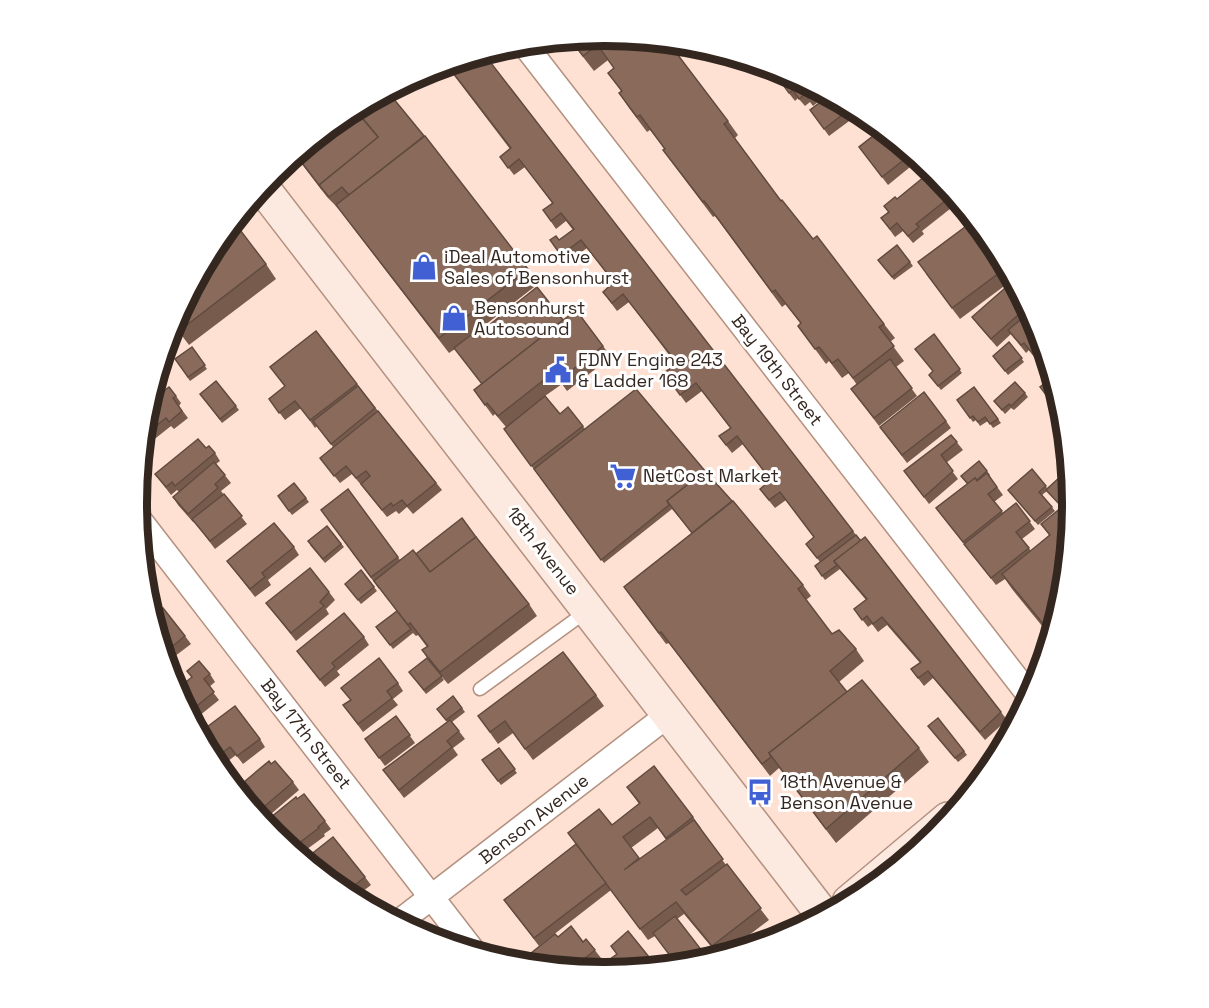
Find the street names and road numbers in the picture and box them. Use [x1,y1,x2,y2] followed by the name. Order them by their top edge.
[727,309,828,430] street label: Bay 19th Street
[502,502,585,600] street label: 18th Avenue
[256,674,357,794] street label: Bay 17th Street
[474,769,593,869] street label: Benson Avenue

